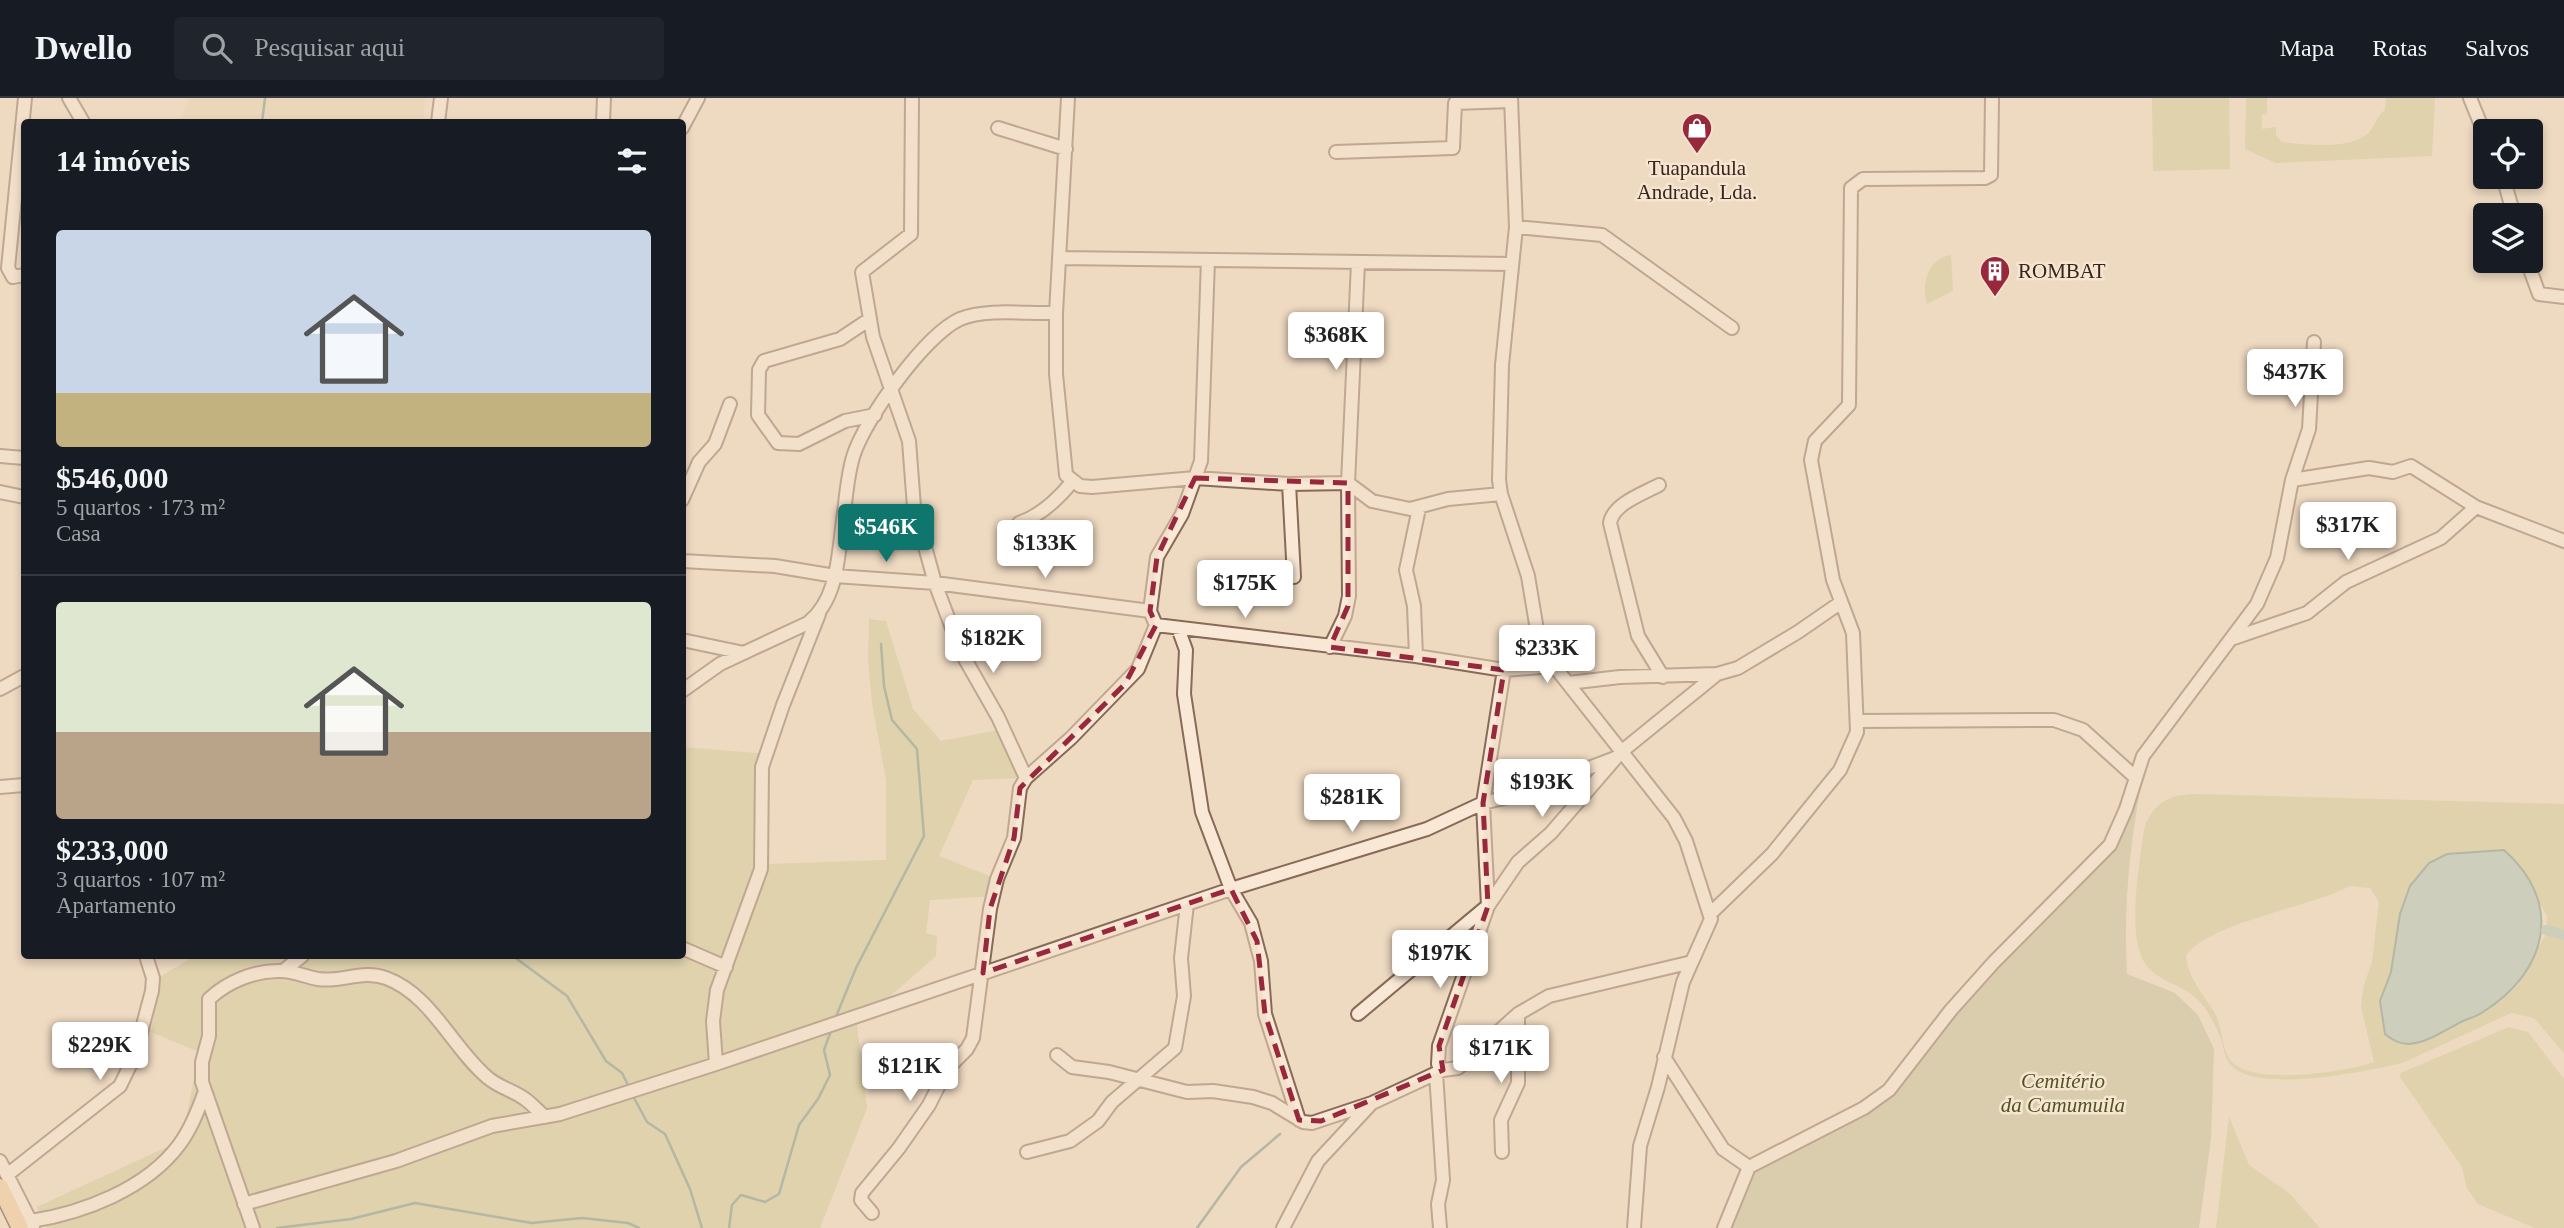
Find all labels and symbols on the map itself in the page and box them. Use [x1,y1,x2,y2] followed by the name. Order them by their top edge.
[1680,111,1714,155] shop icon: Tuapandula Andrade, Lda.
[1637,156,1757,204] place label: Tuapandula Andrade, Lda.
[1978,254,2012,298] building icon: ROMBAT
[2018,259,2106,283] place label: ROMBAT
[1287,313,1385,372] pin: $368K
[2246,350,2344,409] pin: $437K
[2299,503,2397,562] pin: $317K
[837,504,935,564] pin: $546K
[996,520,1094,580] pin: $133K
[1196,560,1294,620] pin: $175K
[944,616,1042,675] pin: $182K
[1498,626,1596,685] pin: $233K
[1493,760,1591,819] pin: $193K
[1303,774,1401,834] pin: $281K
[1391,930,1489,990] pin: $197K
[51,1023,149,1082] pin: $229K
[1452,1026,1550,1085] pin: $171K
[861,1044,959,1103] pin: $121K
[2001,1069,2125,1117] park label: Cemitério da Camumuila

